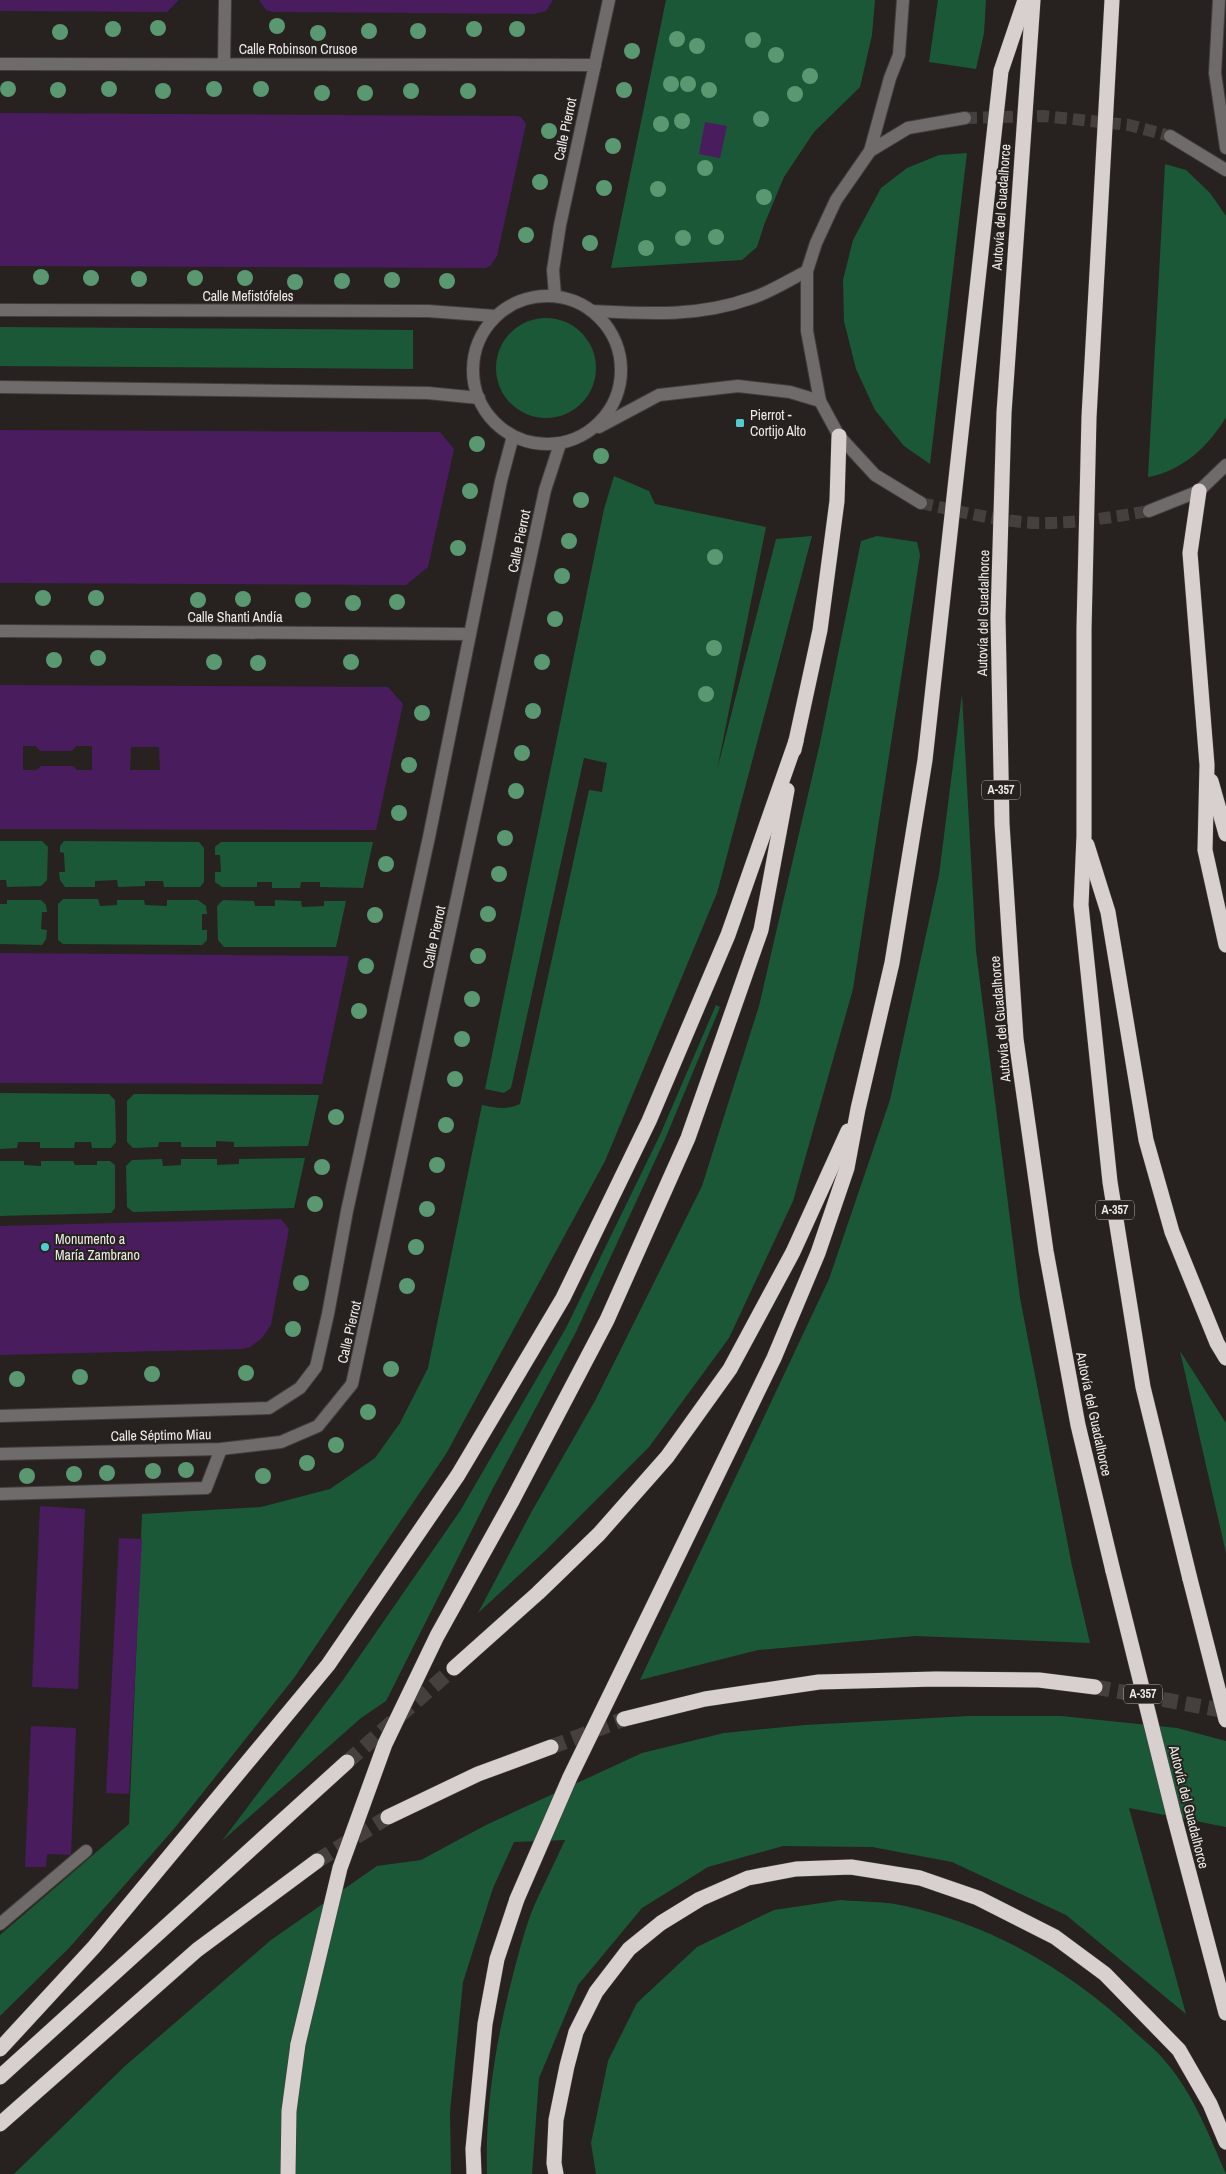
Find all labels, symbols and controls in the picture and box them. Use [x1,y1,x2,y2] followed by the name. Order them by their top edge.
[239,40,357,58] street label: Calle Robinson Crusoe
[550,96,580,162] street label: Calle Pierrot
[988,143,1014,272] street label: Autovía del Guadalhorce
[202,287,294,305] street label: Calle Mefistófeles
[750,406,806,440] place label: Pierrot - Cortijo Alto
[734,417,746,429] marker: Pierrot - Cortijo Alto
[504,508,534,574] street label: Calle Pierrot
[973,550,993,677] street label: Autovía del Guadalhorce
[187,608,283,626] street label: Calle Shanti Andía
[982,780,1020,800] road number: A-357
[419,904,449,970] street label: Calle Pierrot
[986,955,1015,1084] street label: Autovía del Guadalhorce
[1096,1200,1134,1220] road number: A-357
[55,1230,140,1264] place label: Monumento a María Zambrano
[39,1241,51,1253] marker: Monumento a María Zambrano
[333,1299,365,1365] street label: Calle Pierrot
[1072,1349,1116,1478] street label: Autovía del Guadalhorce
[110,1425,212,1445] street label: Calle Séptimo Miau
[1124,1685,1162,1704] road number: A-357
[1165,1743,1213,1870] street label: Autovía del Guadalhorce

